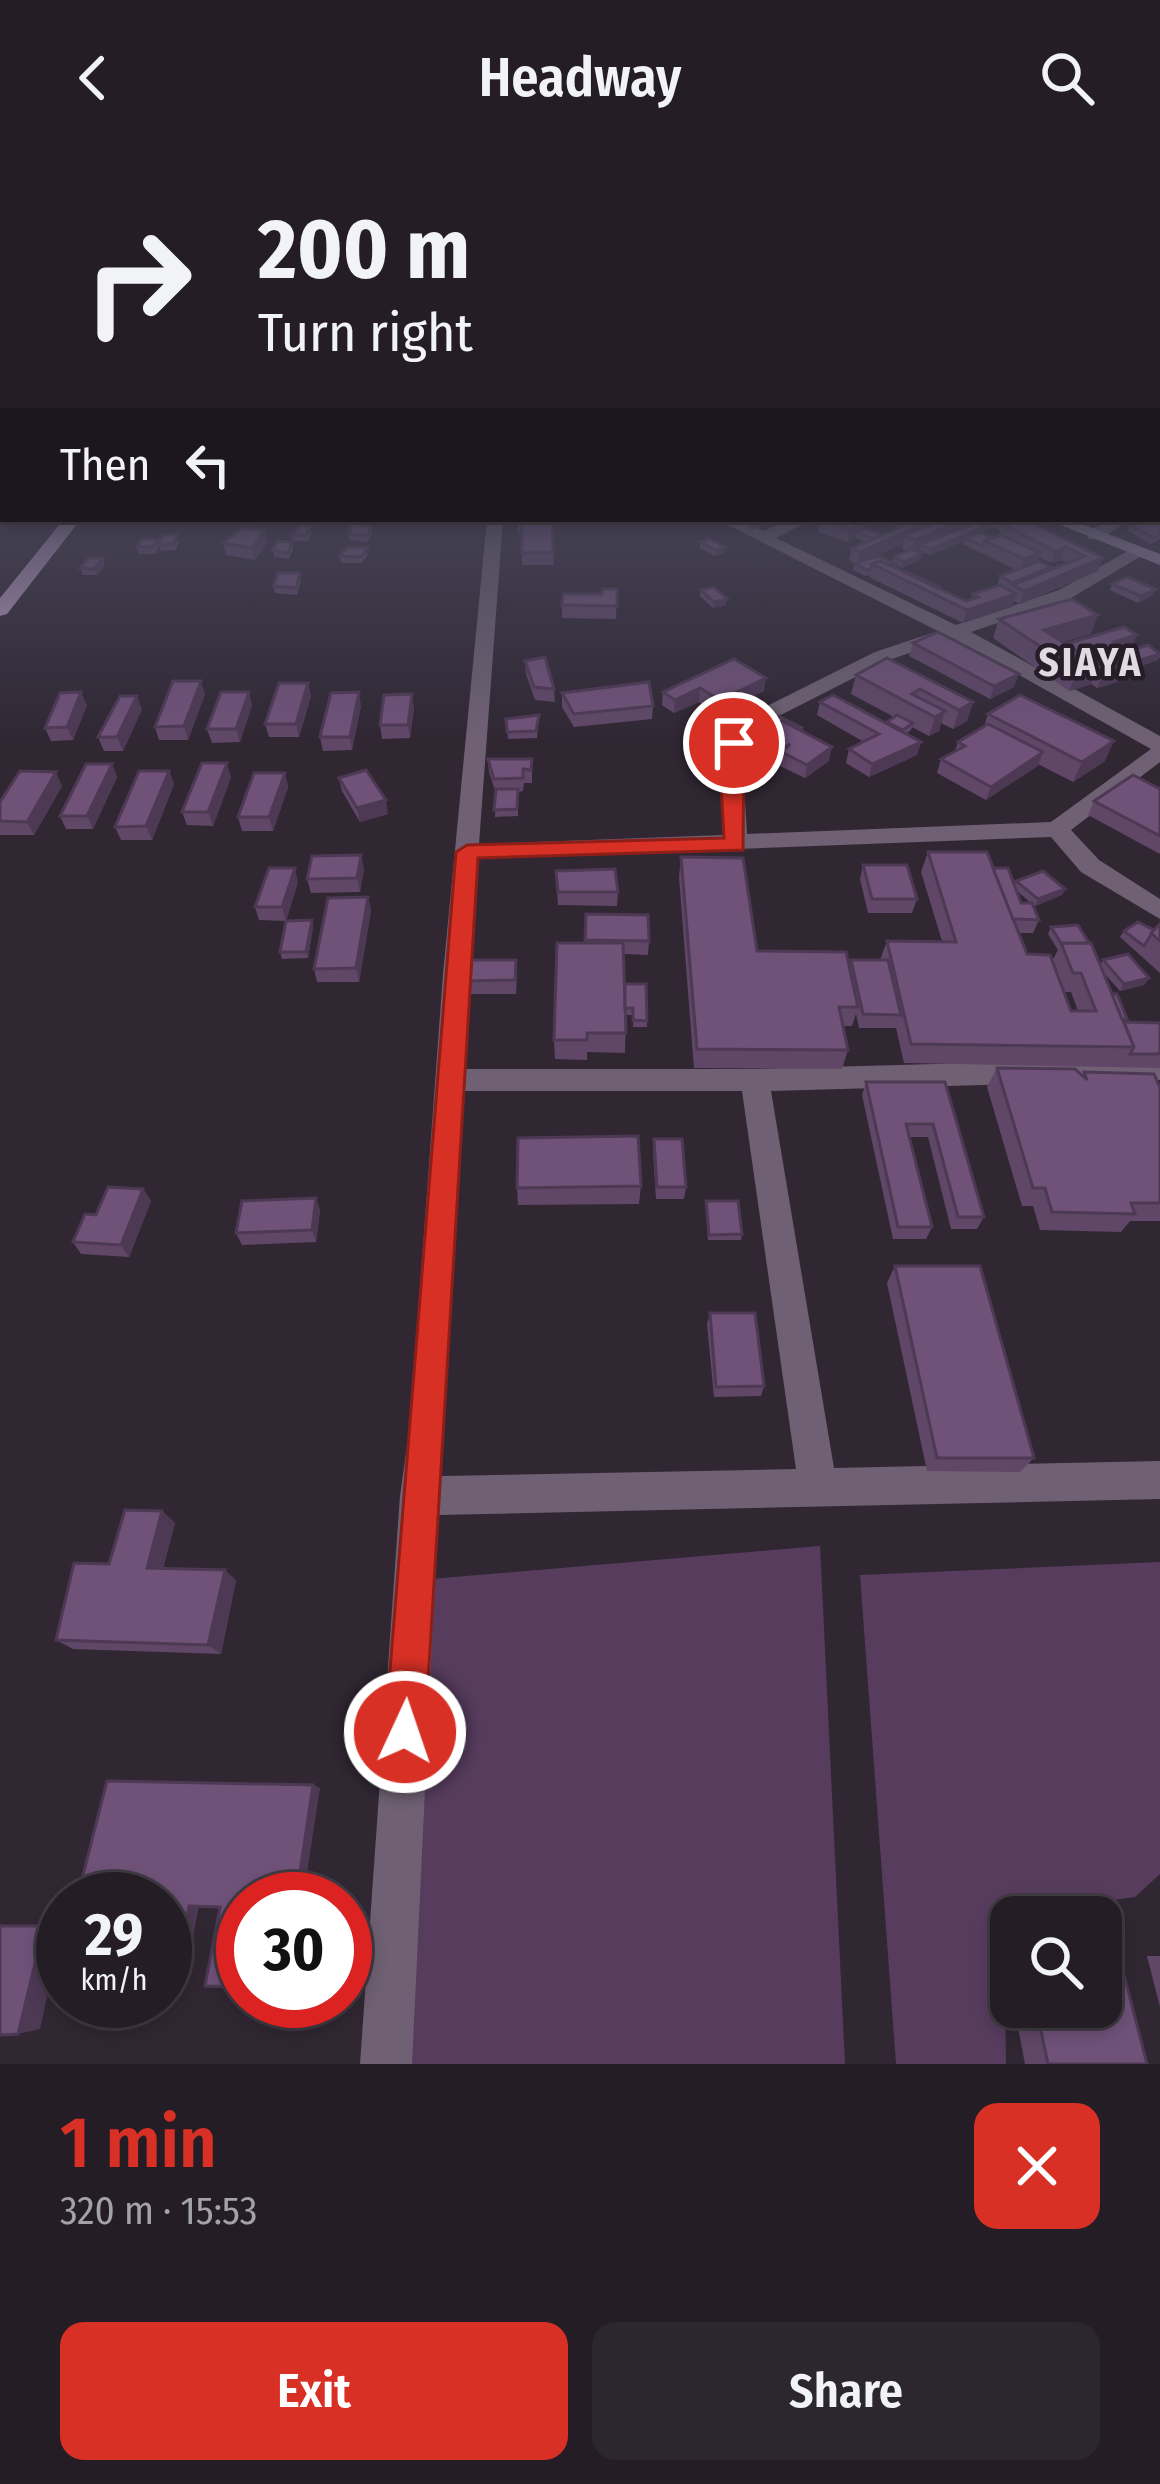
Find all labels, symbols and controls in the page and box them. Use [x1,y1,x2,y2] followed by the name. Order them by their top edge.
[60,45,126,111] icon: back
[1034,45,1100,111] icon: search
[479,46,681,110] text: Headway
[258,199,470,300] text: 200 m
[60,204,216,360] icon: right
[258,301,473,365] text: Turn right
[175,432,241,498] icon: left
[60,438,151,492] text: Then
[1039,640,1143,686] district label: SIAYA
[683,692,785,794] pin
[701,710,767,776] icon: arrive
[342,1669,468,1795] position arrow
[216,1872,372,2028] speed limit sign: 30
[990,1896,1122,2028] map controls
[990,1896,1122,2028] button: search
[85,1899,143,1971] text: 29
[81,1962,147,1998] text: km/h
[60,2100,217,2186] text: 1 min
[974,2103,1100,2229] button: close
[60,2188,257,2234] text: 320 m · 15:53
[60,2322,568,2460] button: Exit
[592,2322,1100,2460] button: Share

